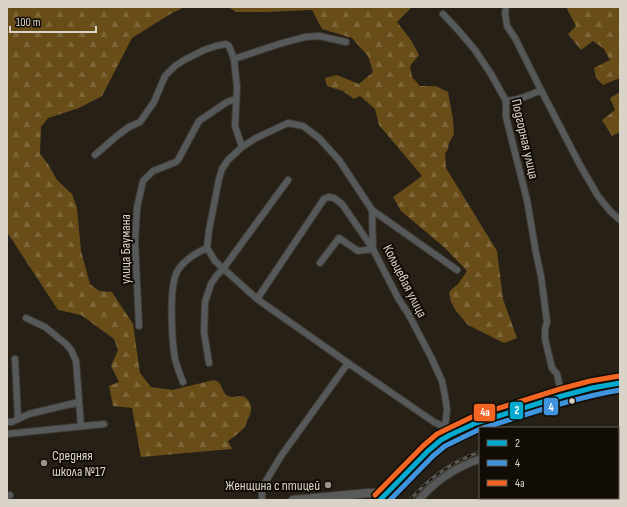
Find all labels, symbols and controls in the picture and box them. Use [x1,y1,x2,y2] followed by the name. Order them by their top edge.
[10,8,96,34] scale bar
[16,15,41,30] text: 100 m
[508,97,542,181] street label: Подгорная улица
[117,214,134,284] street label: улица Баумана
[379,242,431,320] street label: Кольцевая улица
[567,396,577,406] unlabelled marker
[543,397,559,416] line badge: 4
[509,401,524,420] line badge: 2
[548,401,554,414] text: 4
[473,403,496,422] line badge: 4а
[515,404,520,417] text: 2
[480,406,490,419] text: 4а
[479,427,619,499] legend
[515,436,520,451] text: 2
[52,447,106,480] place label: Средняя школа №17
[515,456,520,471] text: 4
[39,458,49,468] marker: Средняя школа №17
[515,476,525,491] text: 4а
[225,477,320,494] place label: Женщина с птицей
[323,480,333,490] marker: Женщина с птицей

